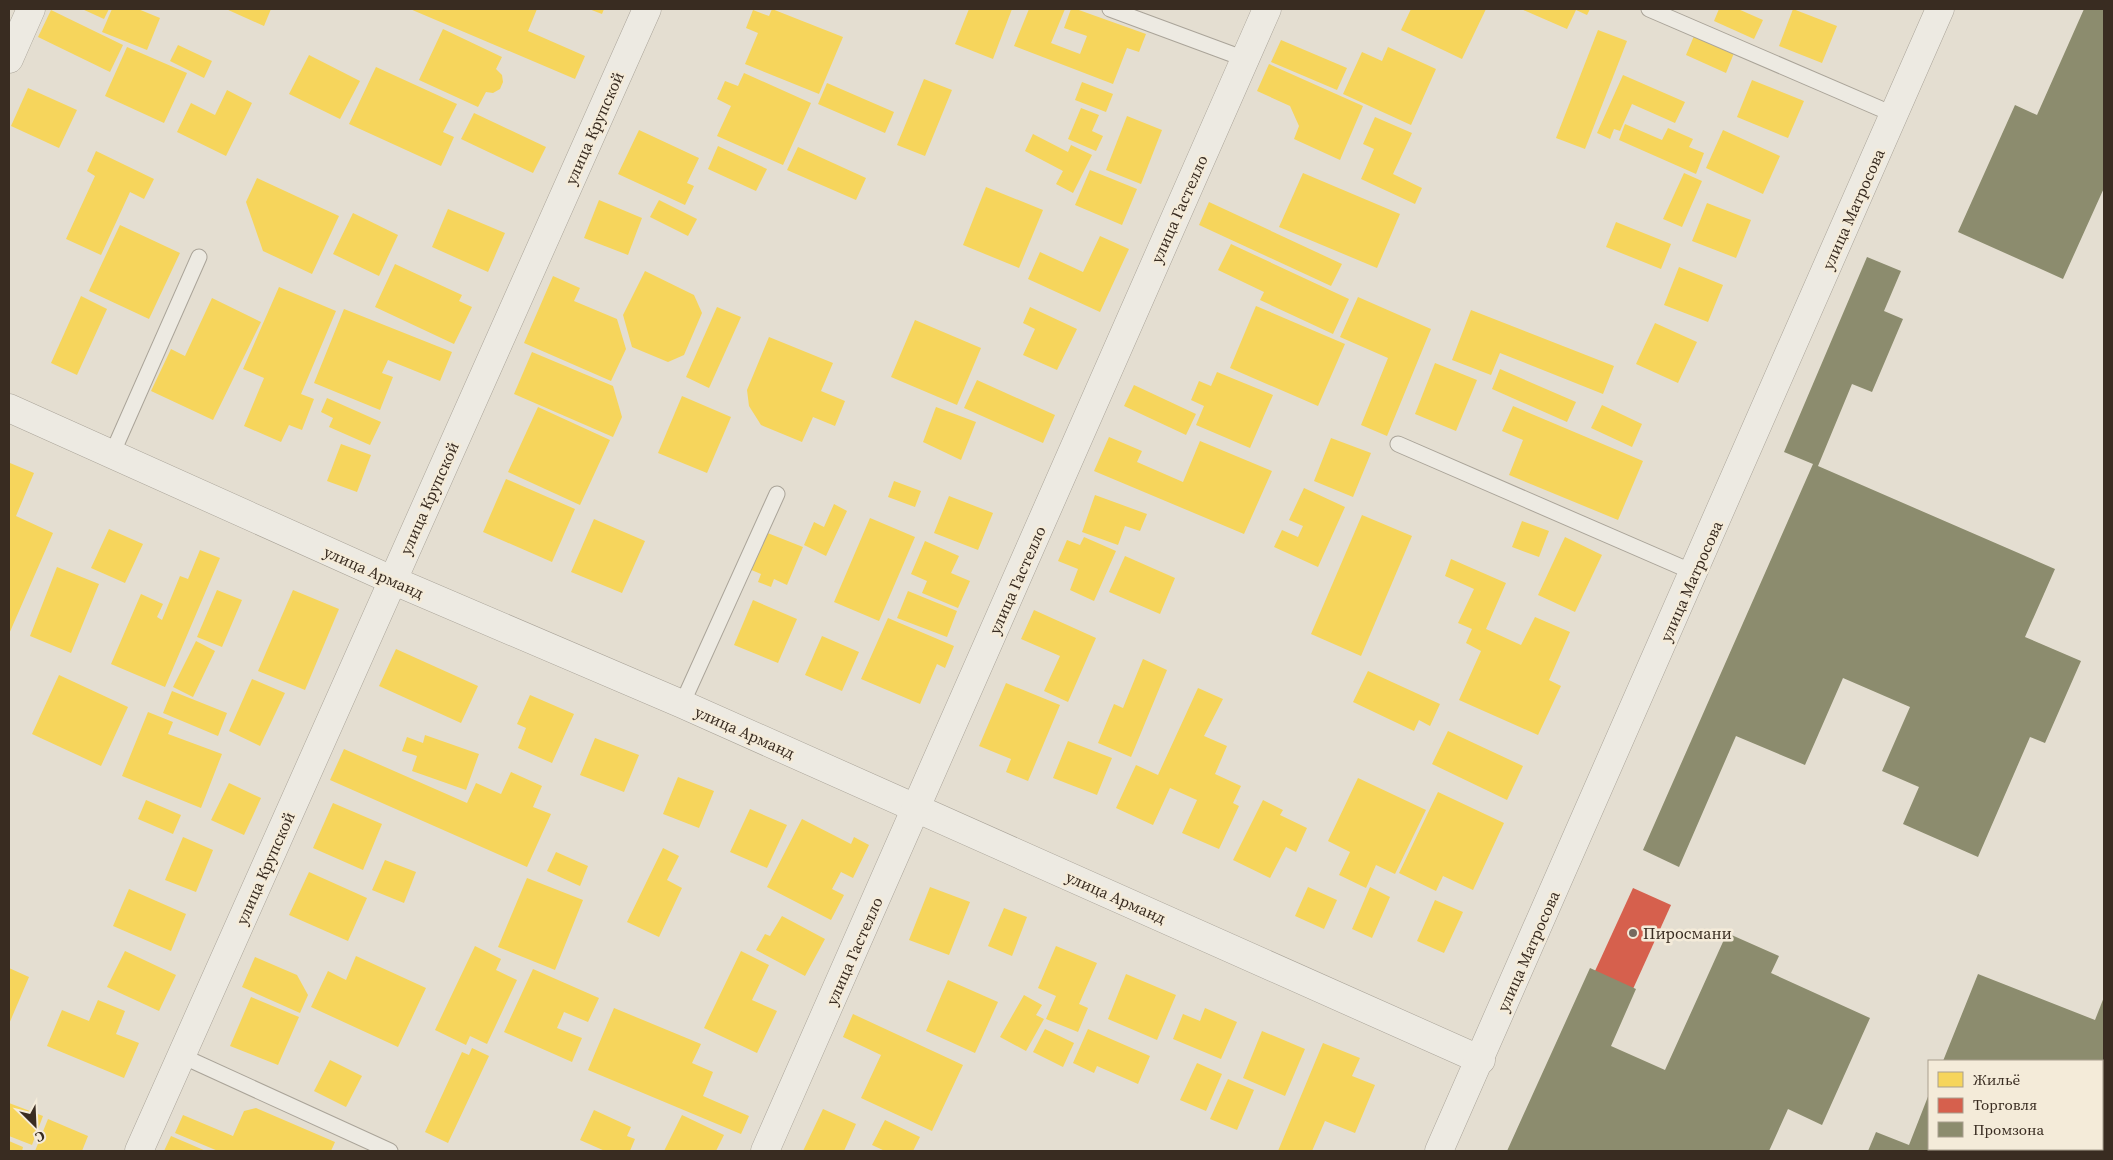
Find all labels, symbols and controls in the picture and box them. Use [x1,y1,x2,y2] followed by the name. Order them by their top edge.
[559,68,629,188] street label: улица Крупской
[1816,144,1890,273] street label: улица Матросова
[1145,151,1213,267] street label: улица Гастелло
[394,438,464,558] street label: улица Крупской
[1654,516,1728,645] street label: улица Матросова
[983,522,1051,638] street label: улица Гастелло
[321,540,427,604] street label: улица Арманд
[692,700,798,764] street label: улица Арманд
[230,808,300,928] street label: улица Крупской
[1063,865,1169,929] street label: улица Арманд
[1491,886,1565,1015] street label: улица Матросова
[820,893,888,1009] street label: улица Гастелло
[1643,922,1732,944] place label: Пиросмани
[1627,927,1639,939] marker: Пиросмани
[1928,1060,2103,1150] legend
[1973,1069,2021,1090] text: Жильё
[1973,1094,2037,1115] text: Торговля
[10,1100,60,1150] north arrow
[1973,1119,2044,1140] text: Промзона
[32,1126,48,1148] text: С

